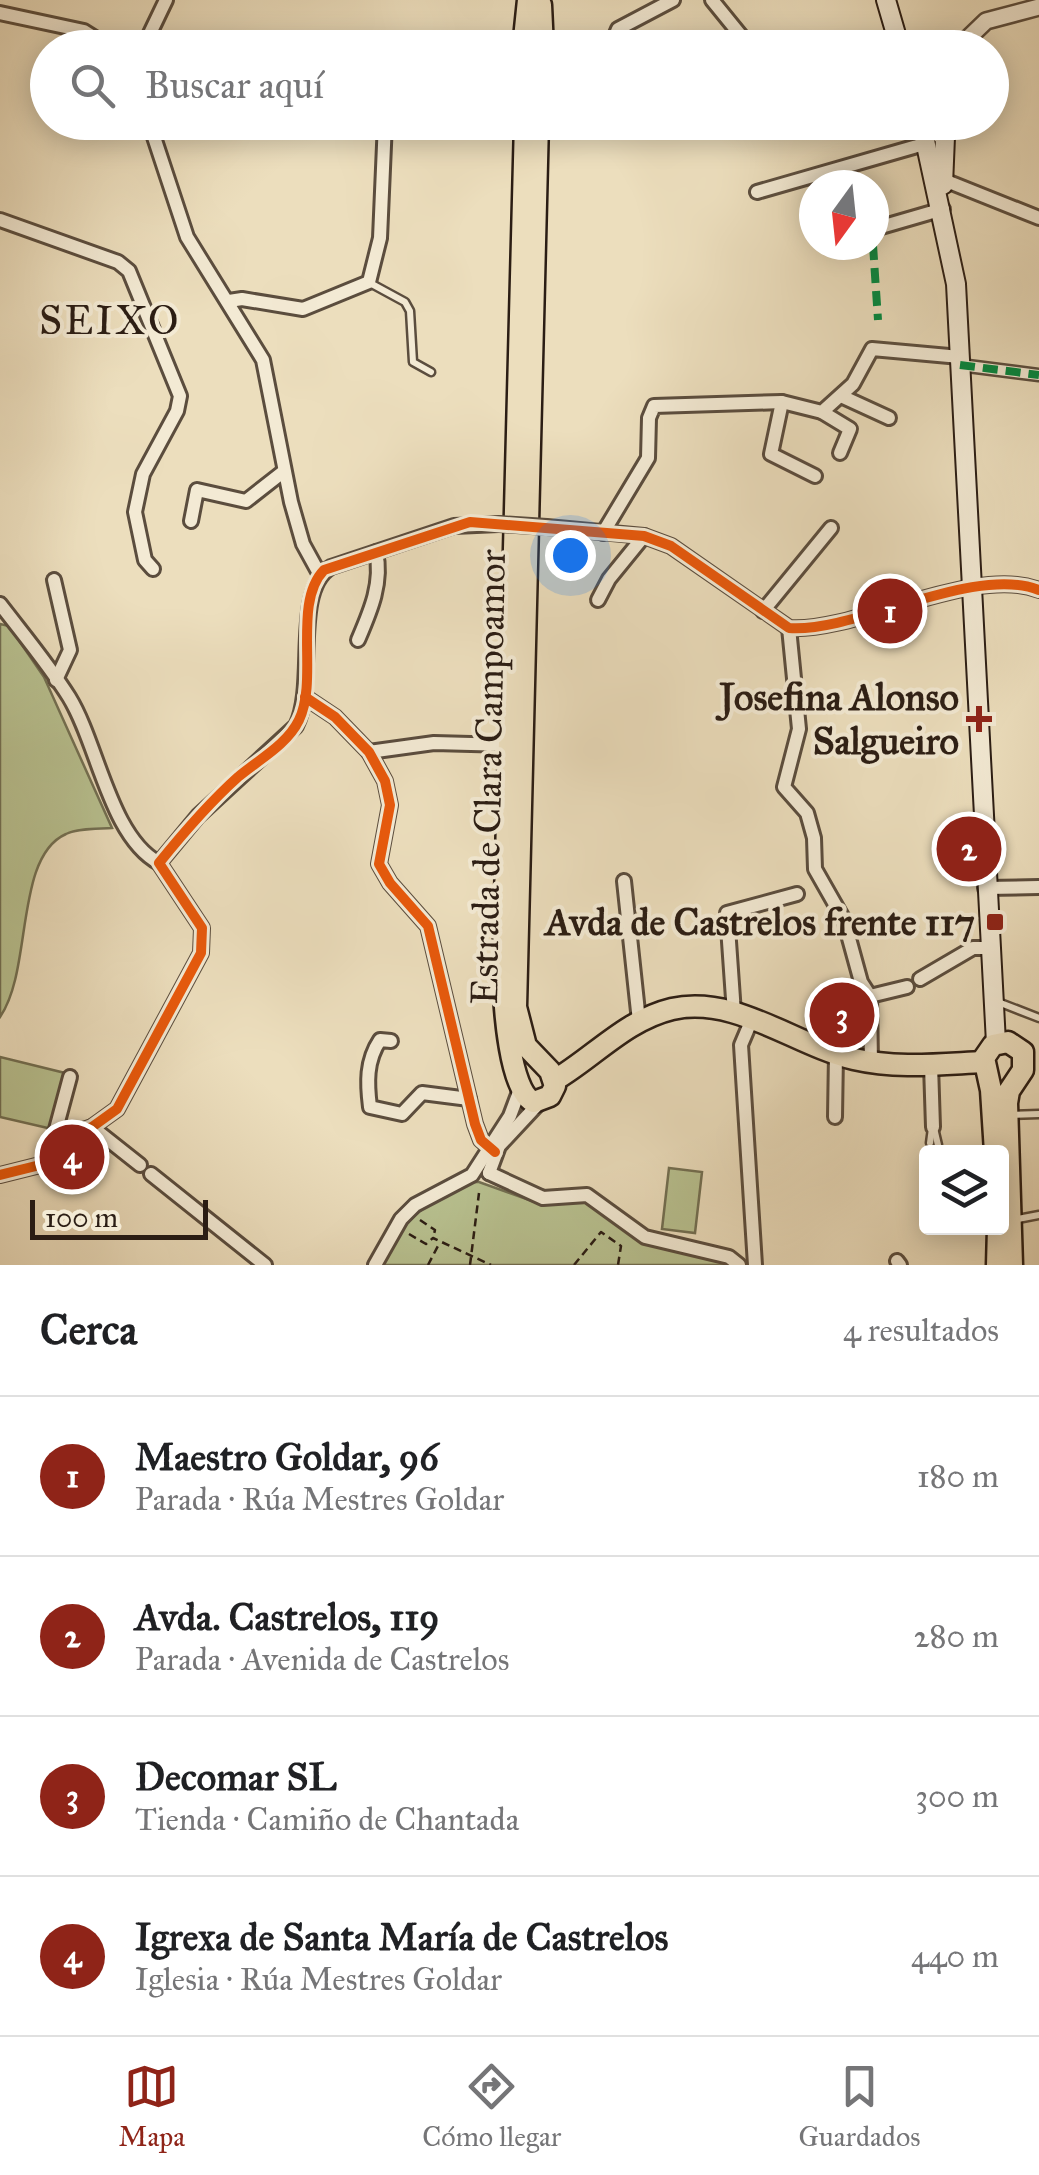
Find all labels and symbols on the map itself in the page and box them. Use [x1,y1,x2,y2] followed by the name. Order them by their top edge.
[799,170,889,260] north arrow
[39,296,181,345] district label: SEIXO
[545,530,596,581] your location
[461,548,515,1005] street label: Estrada de Clara Campoamor
[858,574,922,648] pin: 1
[714,674,959,764] place label: Josefina Alonso Salgueiro
[968,708,990,730] marker: Josefina Alonso Salgueiro
[936,812,1002,886] pin: 2
[543,899,975,945] place label: Avda de Castrelos frente 117
[984,911,1006,933] marker: Avda de Castrelos frente 117
[810,978,874,1052] pin: 3
[40,1120,104,1194] pin: 4
[30,1195,208,1240] scale bar

